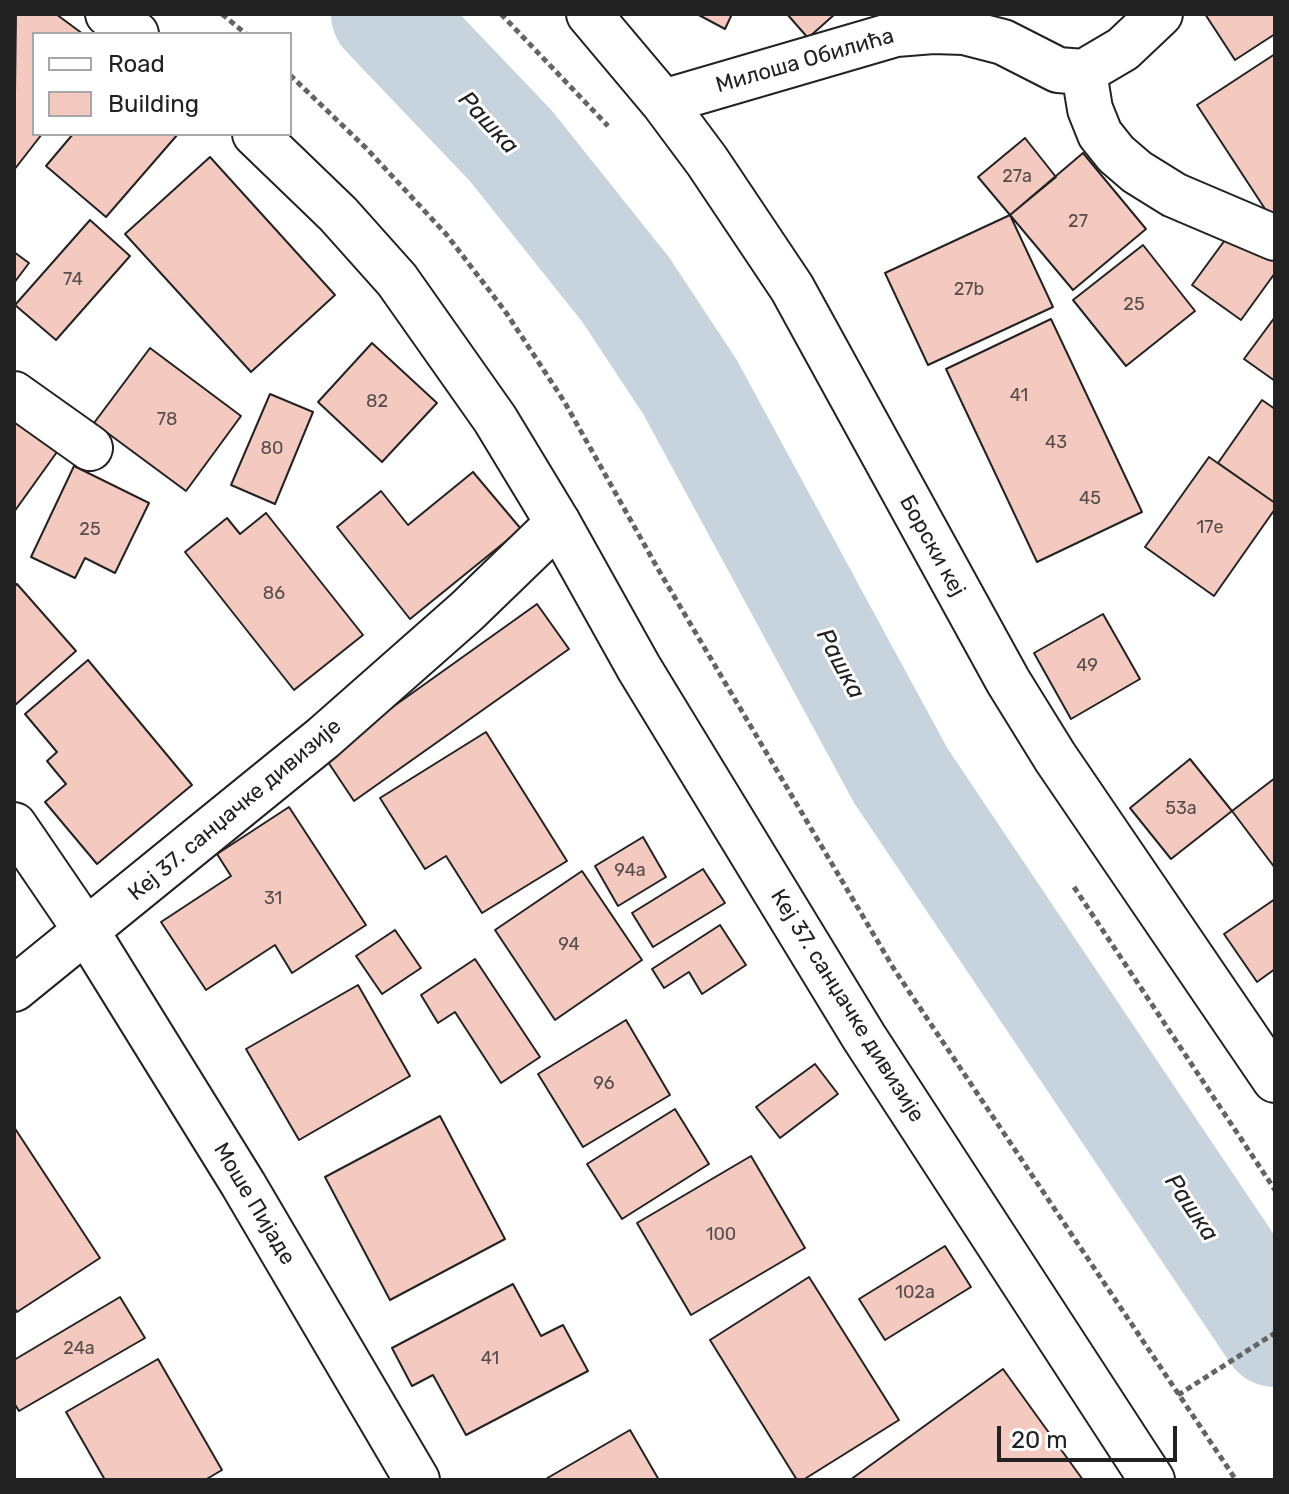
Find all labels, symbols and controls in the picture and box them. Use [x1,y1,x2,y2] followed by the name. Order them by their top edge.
[713,23,897,99] street label: Милоша Обилића
[32,32,292,136] legend
[108,50,165,78] text: Road
[452,86,524,160] water label: Рашка
[108,90,199,118] text: Building
[1002,166,1032,188] house number: 27a
[1068,211,1088,233] house number: 27
[63,269,83,291] house number: 74
[954,279,984,301] house number: 27b
[1123,294,1145,316] house number: 25
[1010,385,1028,407] house number: 41
[366,391,388,413] house number: 82
[157,409,177,431] house number: 78
[1045,432,1067,454] house number: 43
[261,438,283,460] house number: 80
[1079,488,1101,510] house number: 45
[893,491,971,601] street label: Борски кеј
[1196,517,1224,539] house number: 17e
[79,519,101,541] house number: 25
[263,583,285,605] house number: 86
[810,624,870,704] water label: Рашка
[1076,655,1098,677] house number: 49
[123,713,347,907] street label: Кеј 37. санџачке дивизије
[1165,798,1197,820] house number: 53a
[614,860,646,882] house number: 94a
[764,885,930,1127] street label: Кеј 37. санџачке дивизије
[264,888,282,910] house number: 31
[558,934,580,956] house number: 94
[593,1073,615,1095] house number: 96
[207,1138,301,1270] street label: Моше Пијаде
[1158,1169,1224,1247] water label: Рашка
[706,1224,736,1246] house number: 100
[895,1282,935,1304] house number: 102a
[63,1338,95,1360] house number: 24a
[481,1348,499,1370] house number: 41
[1001,1410,1181,1460] scale bar
[1011,1426,1068,1454] text: 20 m

